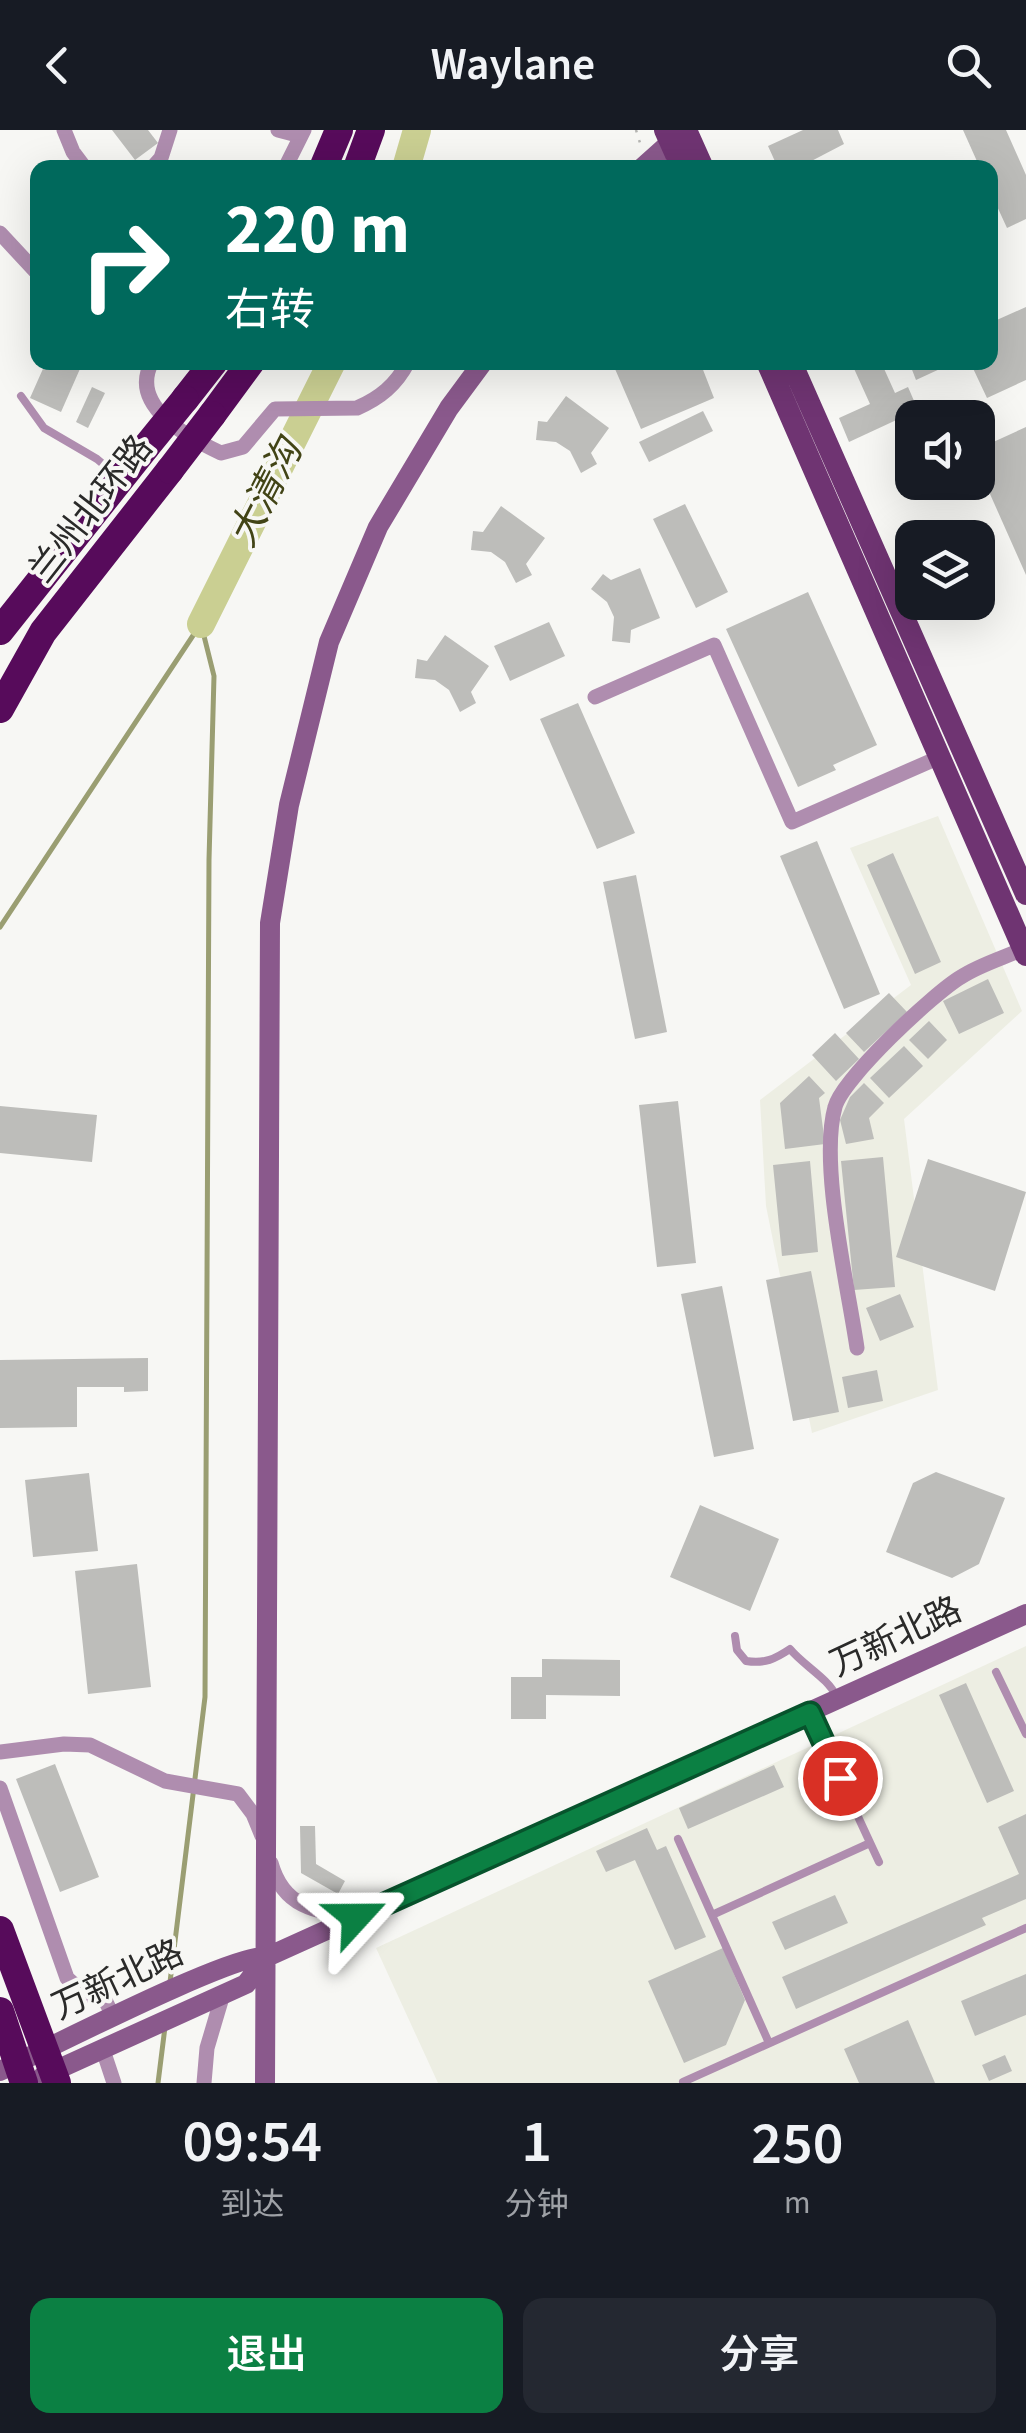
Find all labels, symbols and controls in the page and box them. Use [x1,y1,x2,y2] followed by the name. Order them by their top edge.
[431,33,595,97] text: Waylane
[30,38,85,93] icon: back
[941,38,996,93] icon: search
[225,180,410,280] text: 220 m
[60,200,190,330] icon: right
[225,279,315,343] text: 右转
[895,400,995,620] map controls
[895,400,995,500] button: sound
[17,425,165,593] street label: 兰州北环路
[216,426,318,556] water label: 大清沟
[895,520,995,620] button: layers
[822,1585,970,1689] street label: 万新北路
[798,1736,883,1821] pin
[813,1751,868,1806] icon: arrive
[304,1865,408,1969] position arrow
[44,1928,192,2032] street label: 万新北路
[183,2100,322,2185] text: 09:54
[521,2100,552,2185] text: 1
[751,2102,843,2187] text: 250
[784,2180,811,2226] text: m
[220,2182,284,2228] text: 到达
[505,2182,569,2228] text: 分钟
[30,2298,503,2413] button: 退出
[523,2298,996,2413] button: 分享

